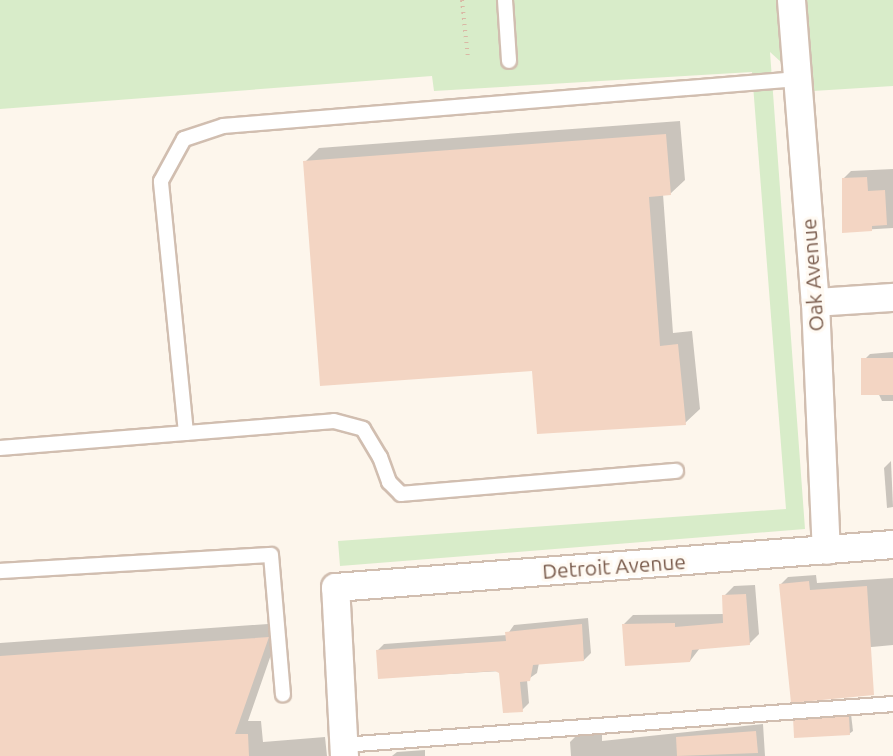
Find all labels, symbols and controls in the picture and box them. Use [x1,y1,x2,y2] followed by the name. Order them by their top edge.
[795,218,829,332] street label: Oak Avenue
[541,548,687,584] street label: Detroit Avenue

